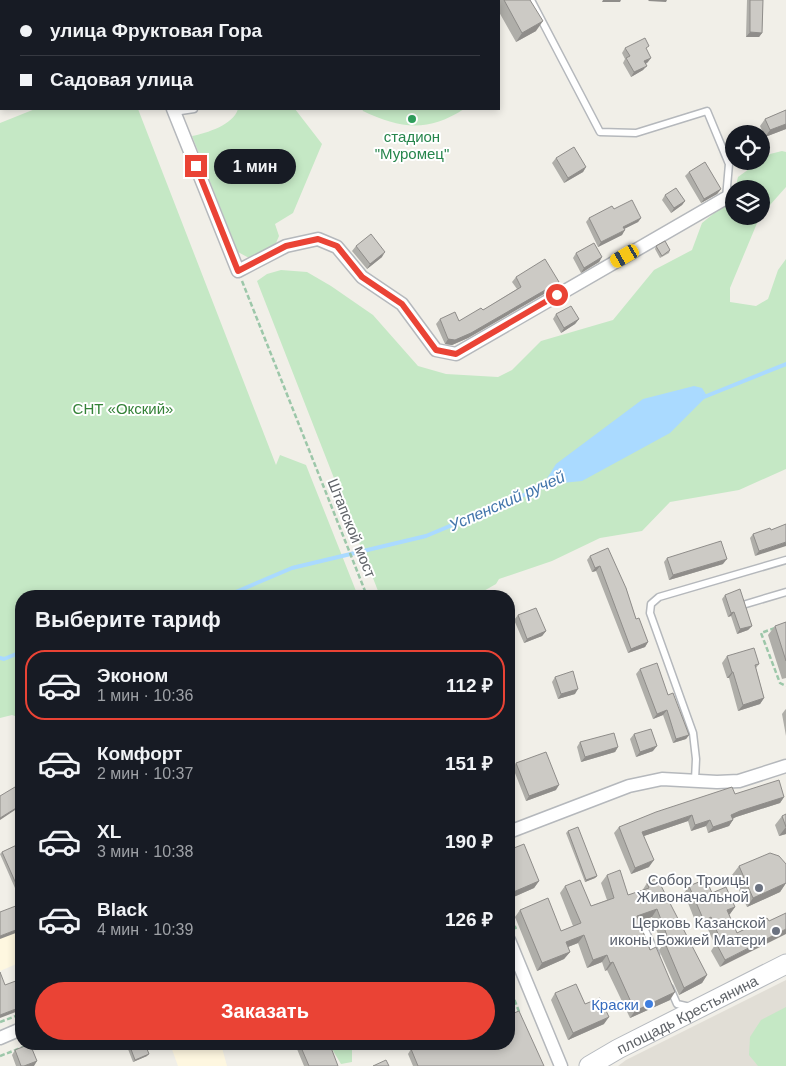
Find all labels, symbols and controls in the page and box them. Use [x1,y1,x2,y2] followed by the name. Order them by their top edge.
[50,20,262,41] text: улица Фруктовая Гора
[50,69,193,90] text: Садовая улица
[406,113,418,125] marker: стадион "Муромец"
[725,125,770,225] map controls
[725,125,770,170] button: locate
[375,128,449,162] place label: стадион "Муромец"
[214,148,296,184] callout: 1 мин
[185,155,207,177] route end
[233,158,277,175] text: 1 мин
[725,180,770,225] button: layers
[608,242,641,270] car
[546,284,568,306] route start
[73,400,173,417] park label: СНТ «Окский»
[446,468,567,535] water label: Успенский ручей
[324,476,380,580] street label: Штапской мост
[35,607,221,632] text: Выберите тариф
[37,663,82,708] icon: car
[97,665,168,686] text: Эконом
[446,675,493,696] text: 112 ₽
[97,687,193,704] text: 1 мин · 10:36
[37,741,82,786] icon: car
[97,743,182,764] text: Комфорт
[445,753,493,774] text: 151 ₽
[97,765,193,782] text: 2 мин · 10:37
[37,819,82,864] icon: car
[97,821,121,842] text: XL
[445,831,493,852] text: 190 ₽
[97,843,193,860] text: 3 мин · 10:38
[637,871,749,905] place label: Собор Троицы Живоначальной
[753,882,765,894] marker: Собор Троицы Живоначальной
[37,897,82,942] icon: car
[97,899,148,920] text: Black
[445,909,493,930] text: 126 ₽
[610,914,766,948] place label: Церковь Казанской иконы Божией Матери
[97,921,193,938] text: 4 мин · 10:39
[770,925,782,937] marker: Церковь Казанской иконы Божией Матери
[614,971,761,1057] street label: площадь Крестьянина
[35,982,495,1040] button: Заказать
[591,996,639,1013] place label: Краски
[643,998,655,1010] marker: Краски

